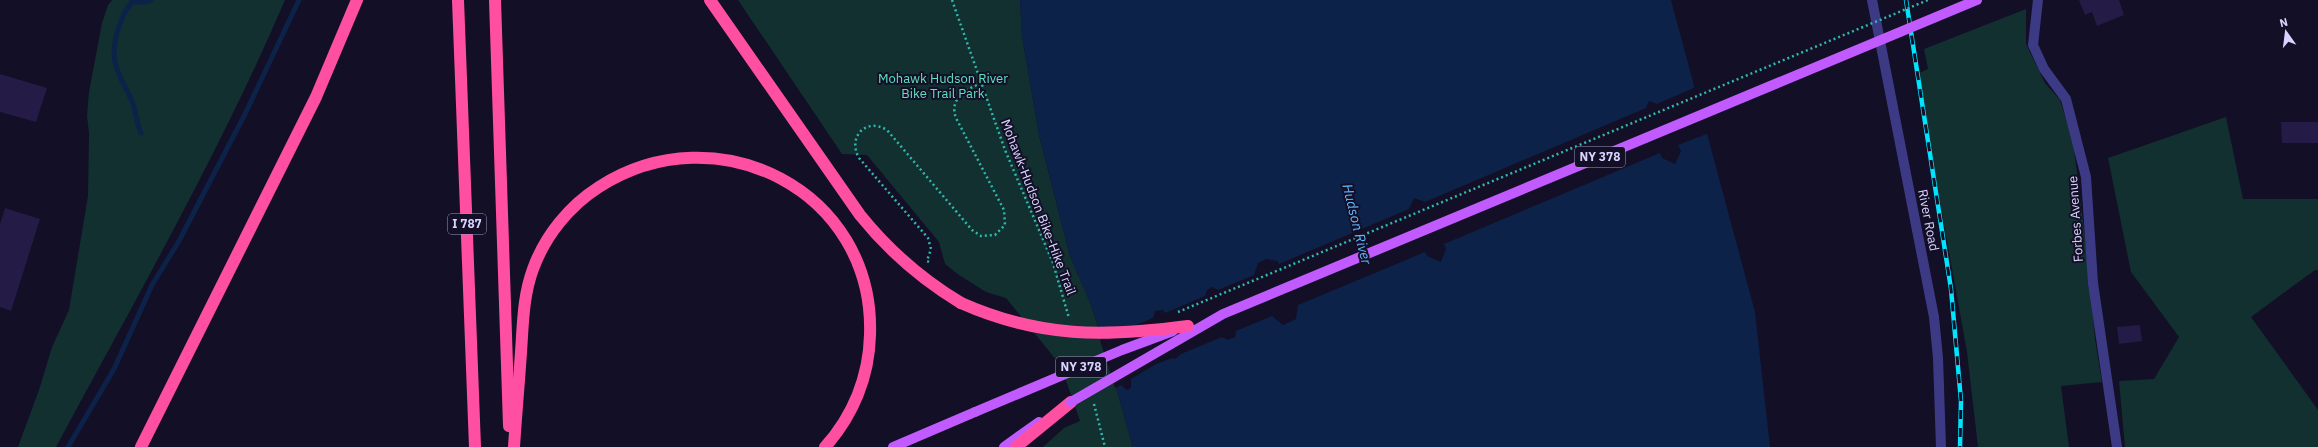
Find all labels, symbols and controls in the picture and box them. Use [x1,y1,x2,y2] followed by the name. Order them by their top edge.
[2266,12,2306,52] north arrow
[2278,15,2289,30] text: N
[878,70,1008,102] park label: Mohawk Hudson River Bike Trail Park
[997,117,1080,298] street label: Mohawk-Hudson Bike-Hike Trail
[1575,147,1625,167] road number: NY 378
[2064,175,2087,263] street label: Forbes Avenue
[1338,182,1376,267] water label: Hudson River
[1914,188,1943,253] street label: River Road
[448,214,486,234] road number: I 787
[1056,357,1106,377] road number: NY 378

